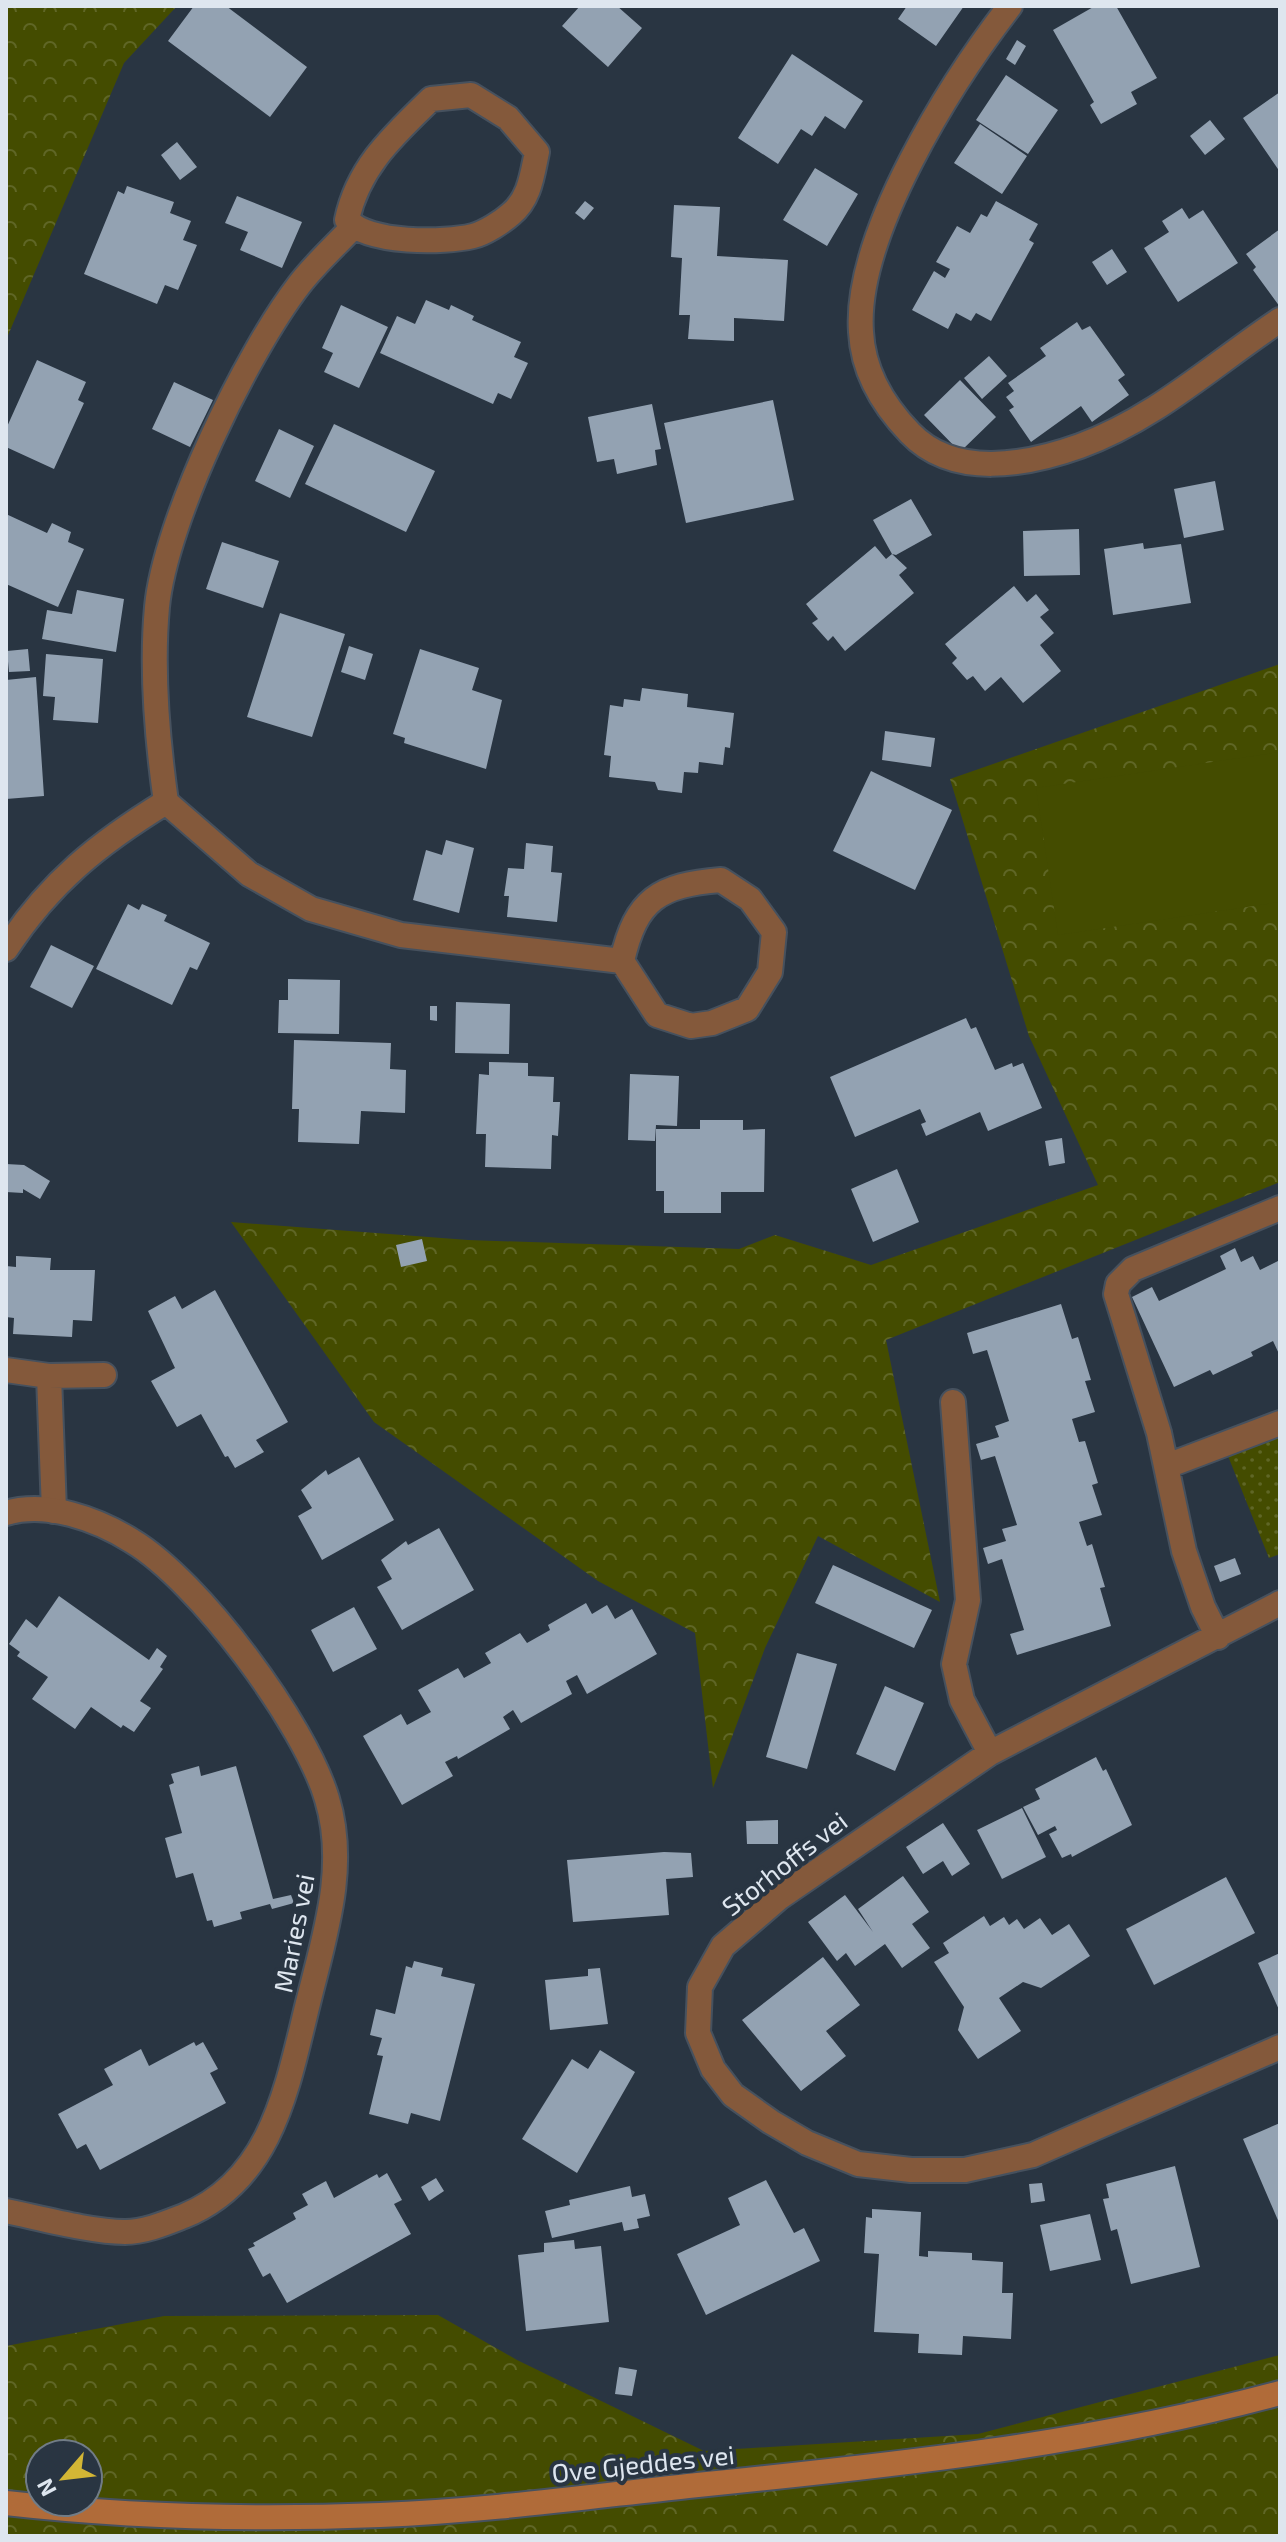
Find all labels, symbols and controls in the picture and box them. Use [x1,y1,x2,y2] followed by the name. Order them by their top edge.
[715,1805,853,1921] street label: Storhoffs vei
[266,1871,320,1995] street label: Maries vei
[24,2438,104,2518] north arrow
[550,2438,736,2488] street label: Ove Gjeddes vei
[30,2475,61,2501] text: N

